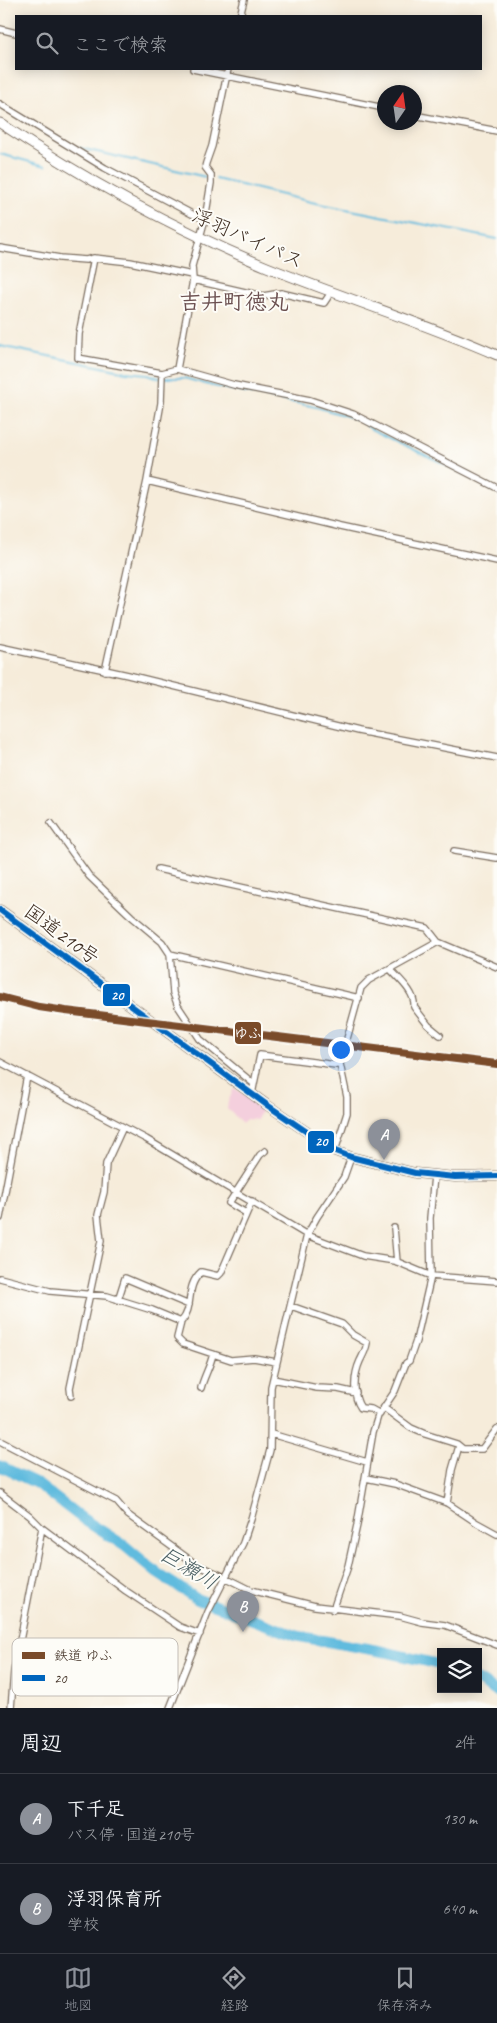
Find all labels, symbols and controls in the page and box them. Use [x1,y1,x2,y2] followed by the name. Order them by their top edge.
[15,15,482,70] search box
[33,29,61,57] icon: search
[73,33,168,57] text: ここで検索
[377,85,422,130] north arrow
[188,203,308,274] street label: 浮羽バイパス
[179,288,289,316] district label: 吉井町徳丸
[19,899,104,970] street label: 国道210号
[102,983,131,1007] line badge: 20
[111,987,125,1004] text: 20
[234,1021,262,1045] line badge: ゆふ
[234,1025,262,1042] text: ゆふ
[328,1037,354,1063] your location
[368,1119,400,1160] pin: A
[307,1130,335,1154] line badge: 20
[315,1133,329,1150] text: 20
[155,1541,223,1595] water label: 巨瀬川
[227,1591,259,1632] pin: B
[12,1638,178,1696] legend
[54,1647,113,1664] text: 鉄道 ゆふ
[437,1648,482,1693] map controls
[437,1648,482,1693] button: layers
[54,1670,68,1687] text: 20
[20,1730,62,1756] text: 周辺
[454,1733,477,1753] text: 2件
[67,1797,124,1821] text: 下千足
[32,1809,40,1829] text: A
[443,1809,477,1829] text: 130 m
[67,1825,195,1845] text: バス停 · 国道210号
[67,1887,162,1911] text: 浮羽保育所
[32,1899,40,1919] text: B
[443,1899,477,1919] text: 640 m
[67,1915,99,1935] text: 学校
[64,1964,92,2014] tab: 地図
[220,1964,248,2014] tab: 経路
[377,1964,433,2014] tab: 保存済み

